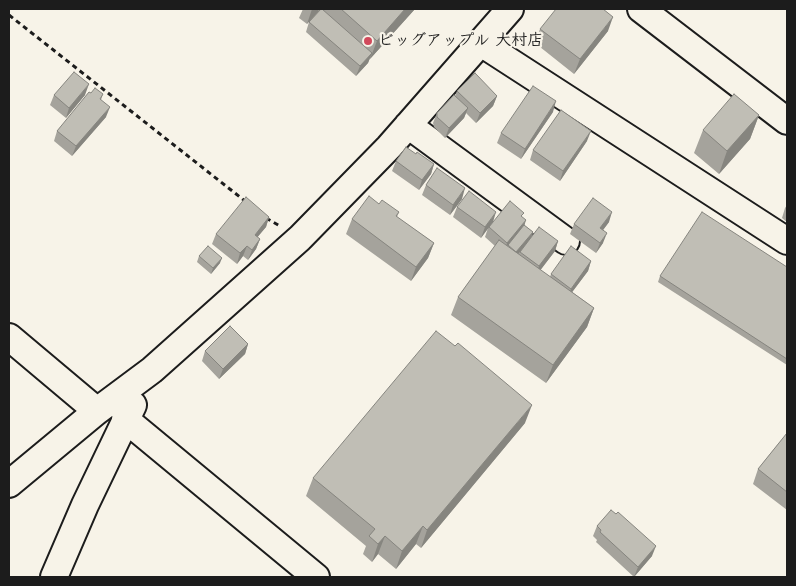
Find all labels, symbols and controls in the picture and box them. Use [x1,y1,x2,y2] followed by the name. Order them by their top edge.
[378,31,543,51] place label: ビッグアップル 大村店
[362,35,374,47] marker: ビッグアップル 大村店

